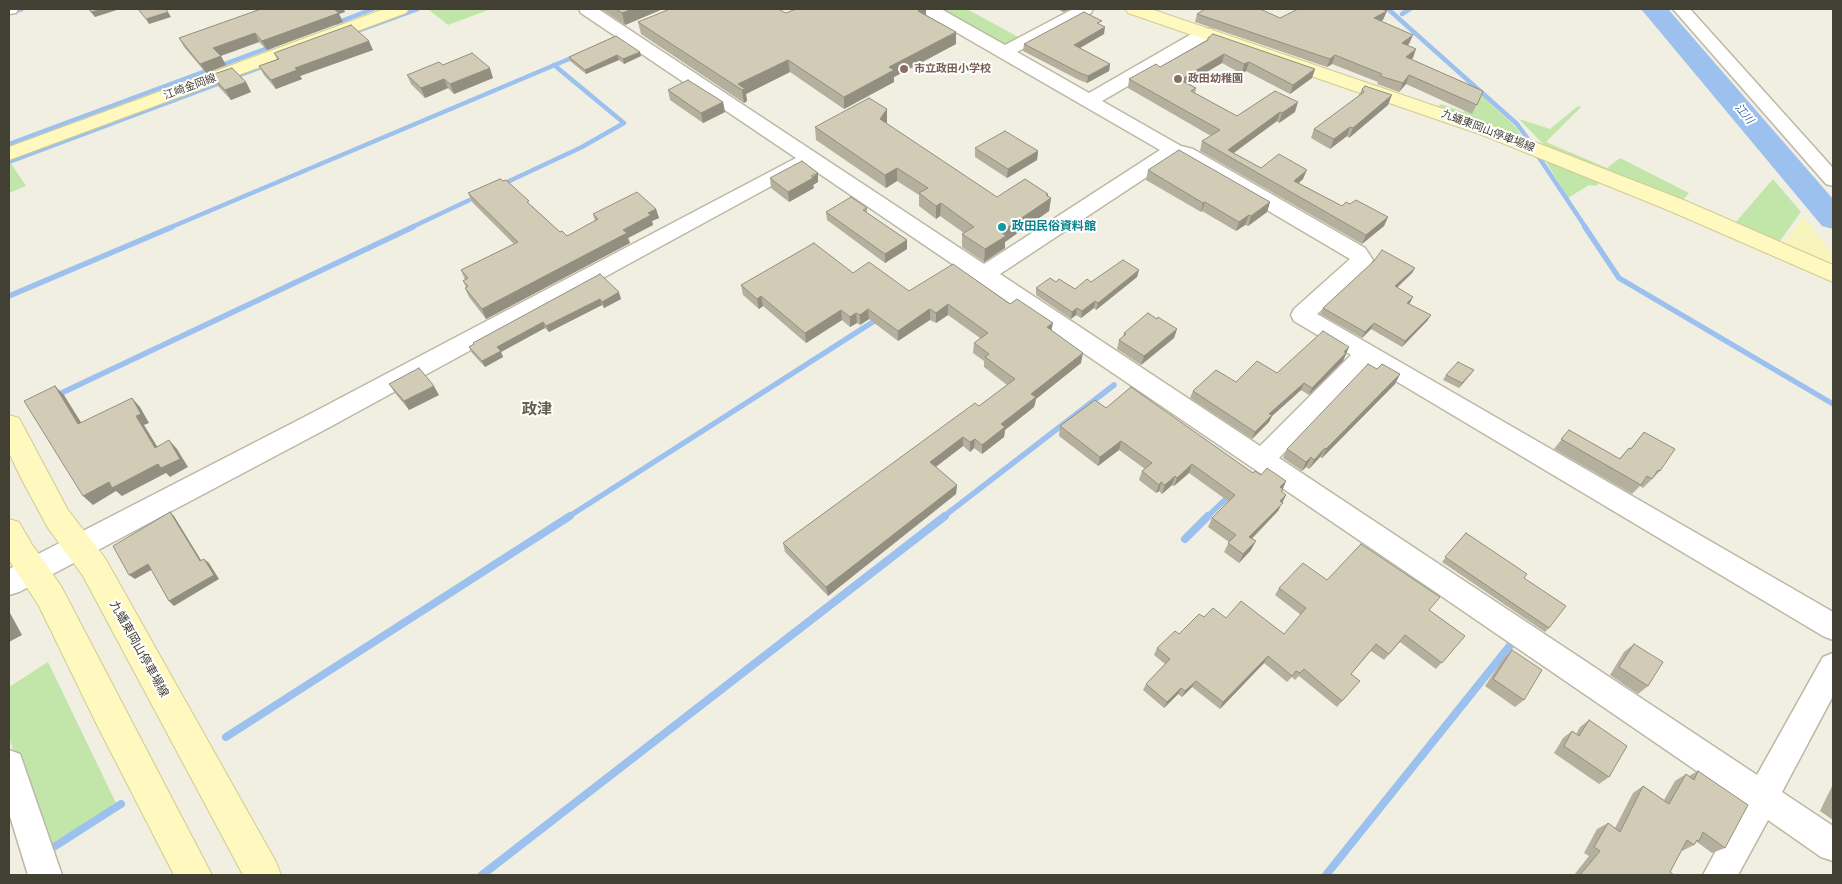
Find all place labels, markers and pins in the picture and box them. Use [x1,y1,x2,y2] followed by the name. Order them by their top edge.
[914,62,991,76] place label: 市立政田小学校
[898,63,910,75] marker: 市立政田小学校
[1188,72,1243,86] place label: 政田幼稚園
[1172,73,1184,85] marker: 政田幼稚園
[1012,220,1096,234] place label: 政田民俗資料館
[996,221,1008,233] marker: 政田民俗資料館

